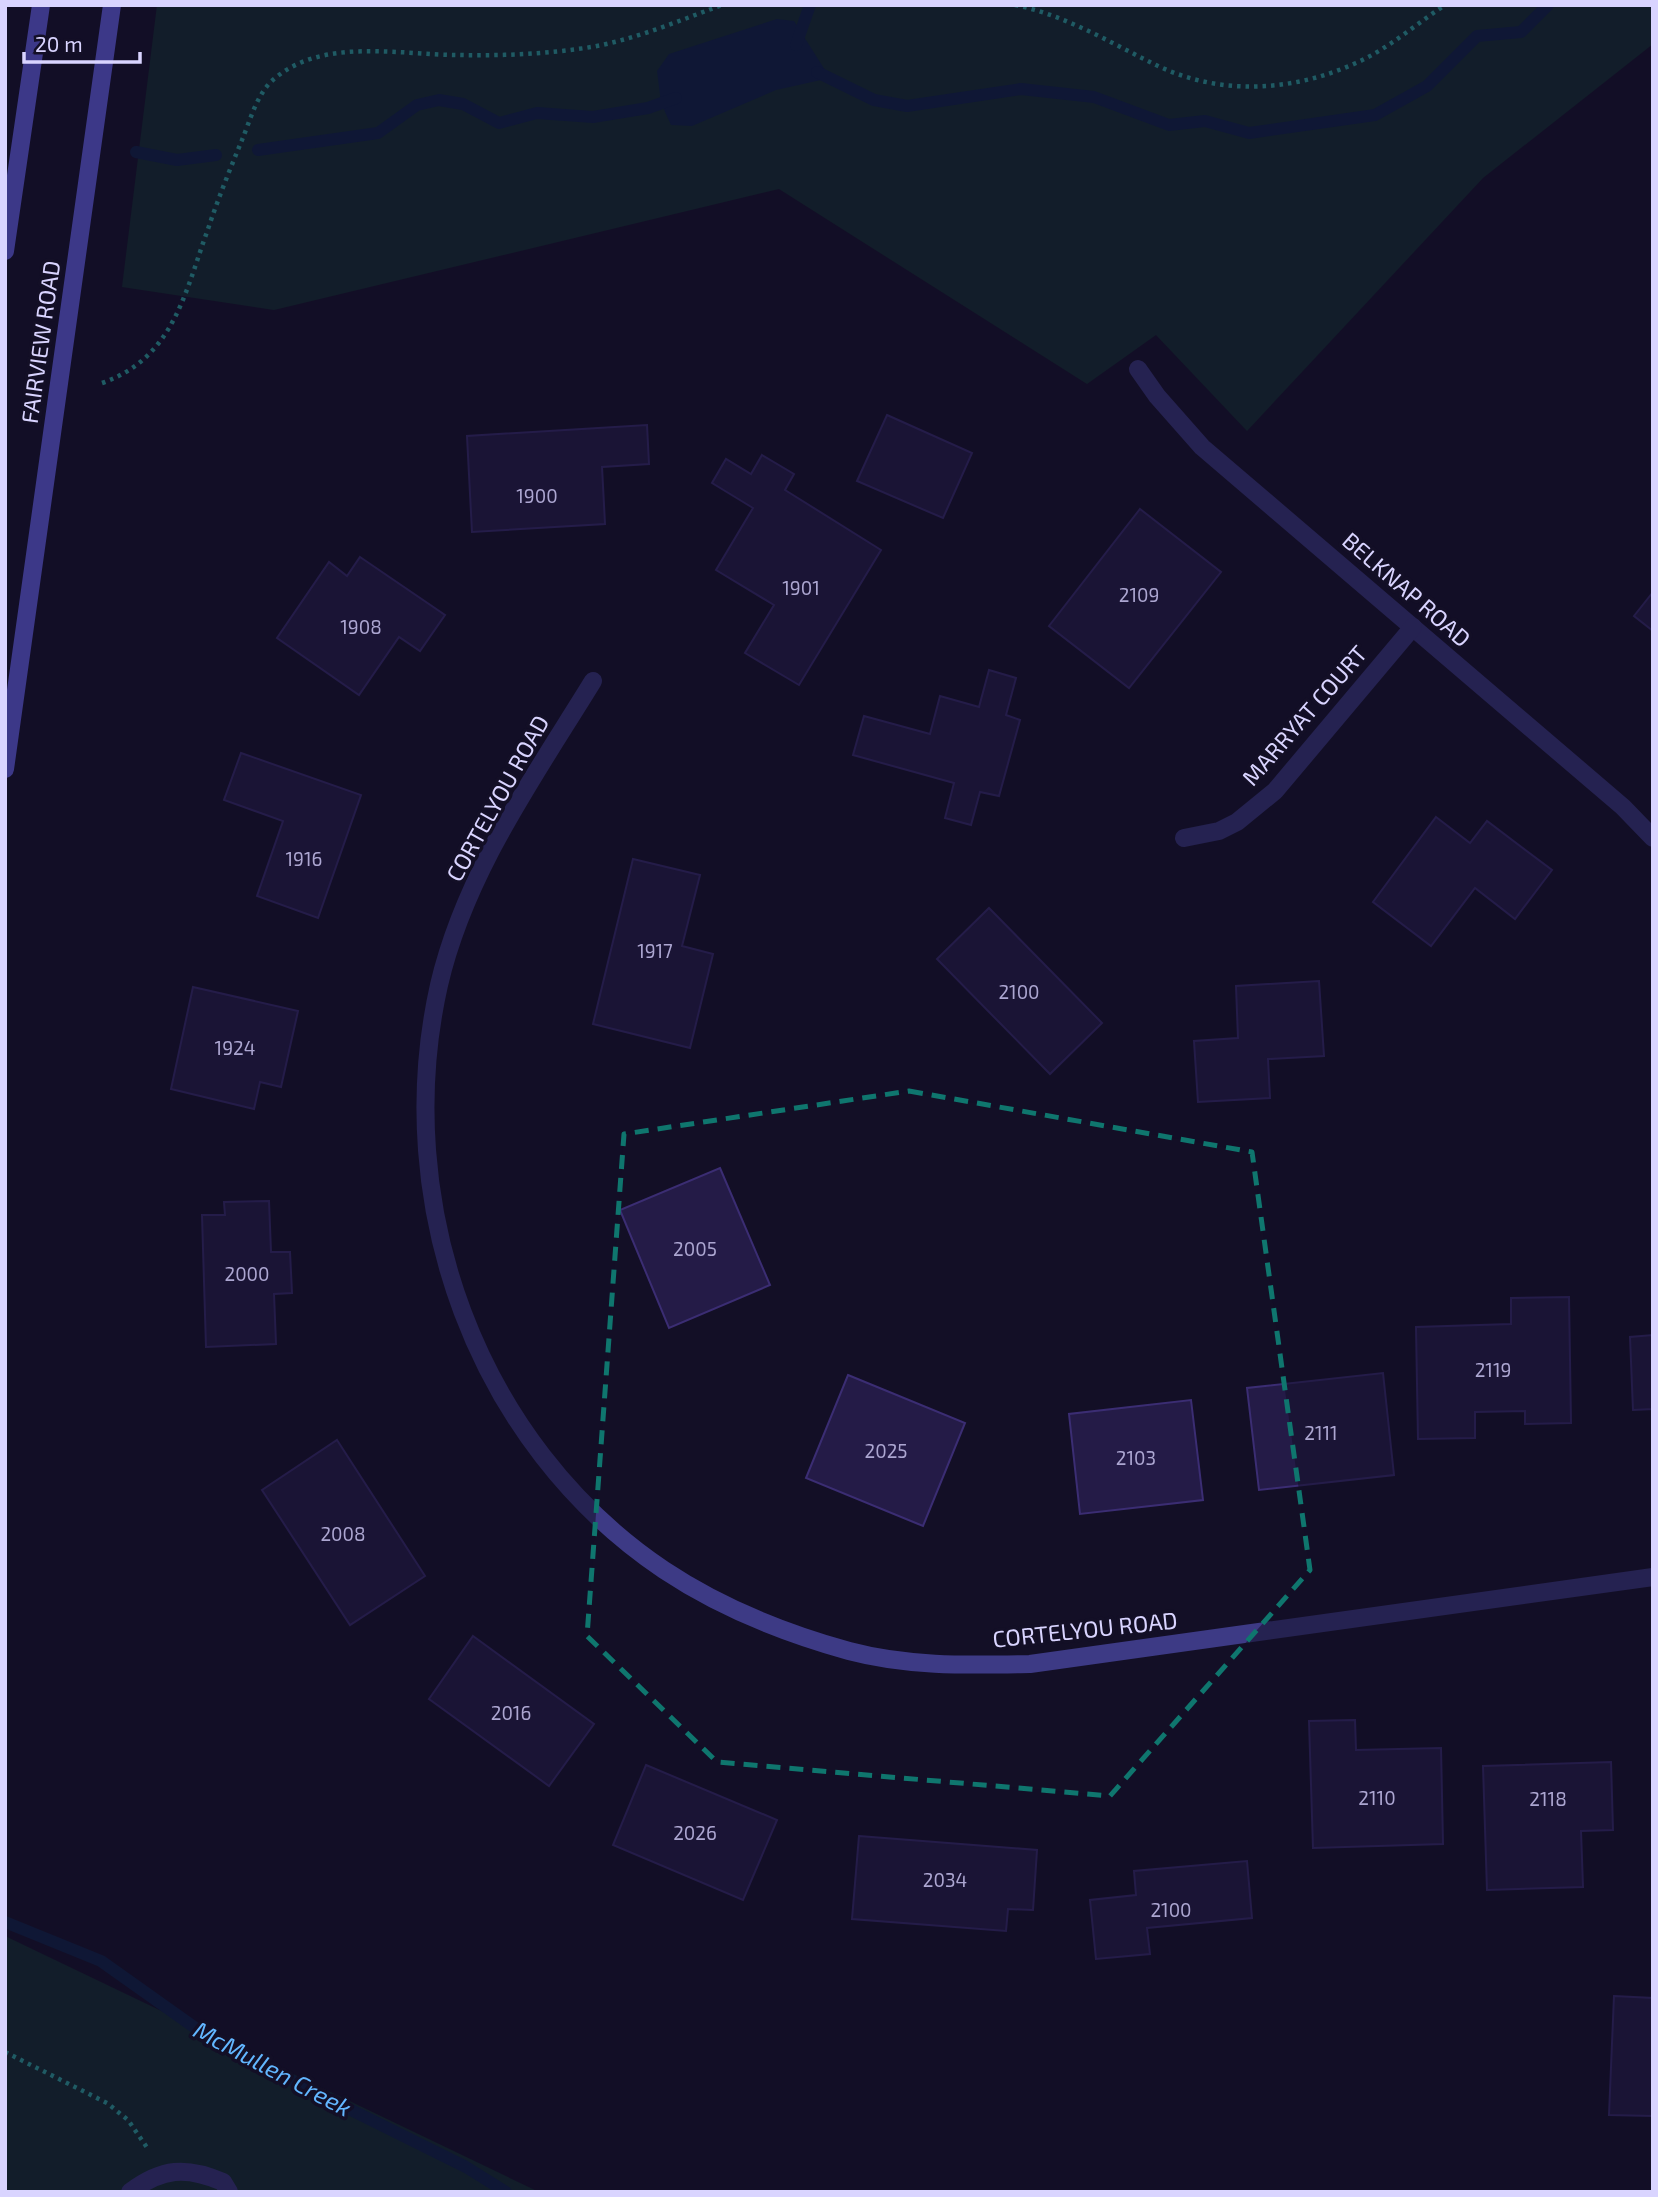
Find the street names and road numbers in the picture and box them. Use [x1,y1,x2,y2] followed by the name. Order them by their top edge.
[15,259,65,425] street label: FAIRVIEW ROAD
[1337,526,1477,652] street label: BELKNAP ROAD
[1236,639,1372,791] street label: MARRYAT COURT
[440,710,554,886] street label: CORTELYOU ROAD
[991,1605,1179,1653] street label: CORTELYOU ROAD

